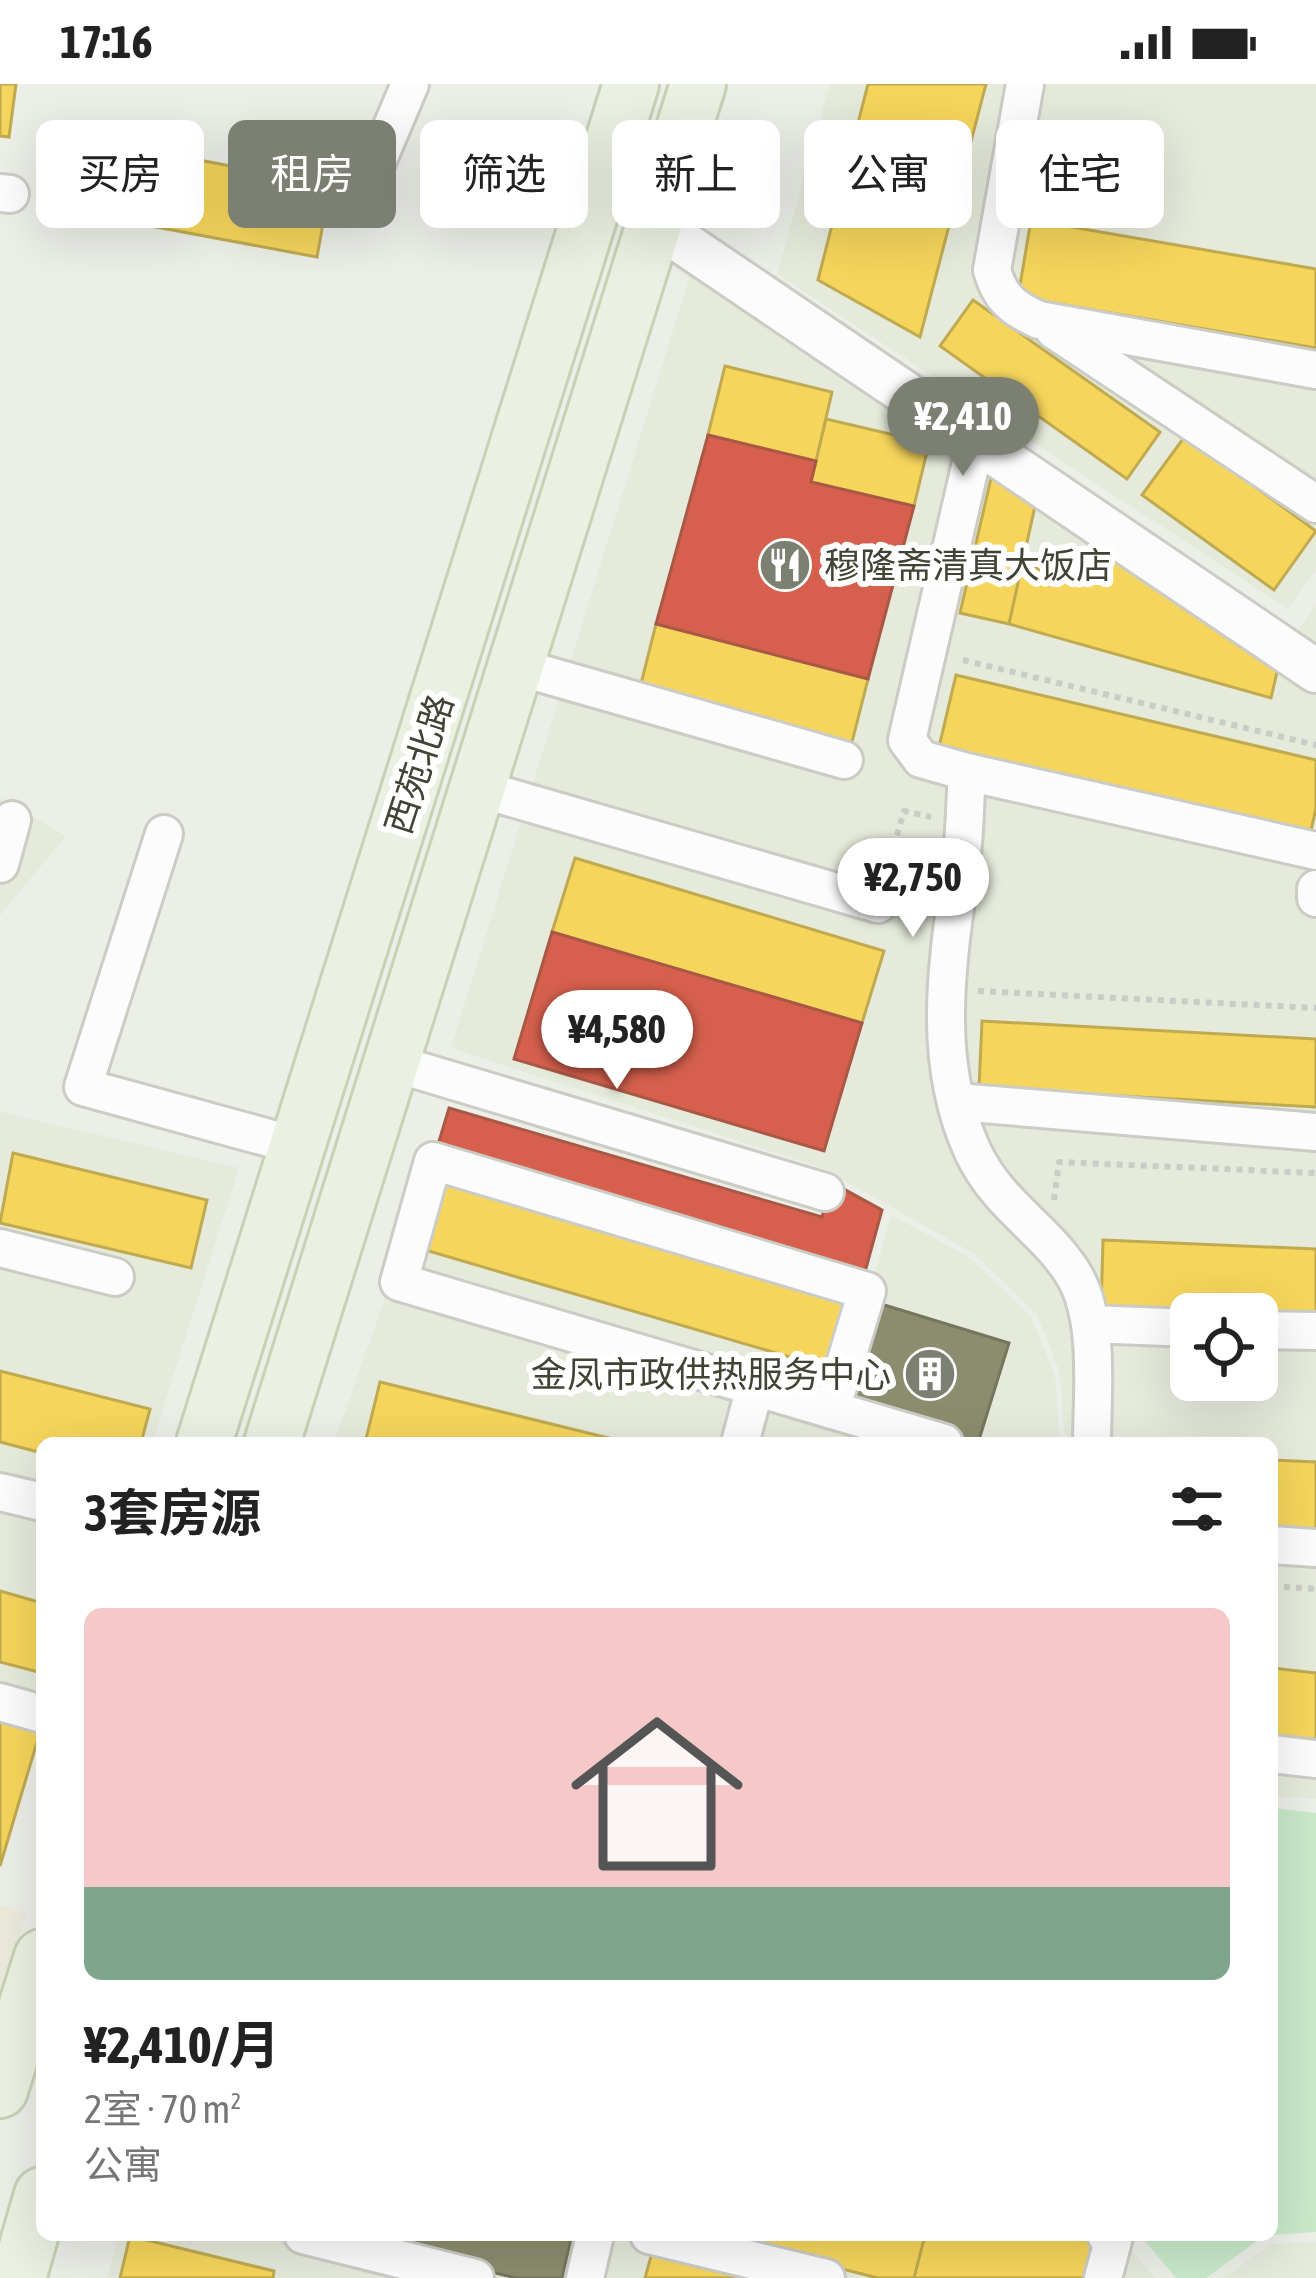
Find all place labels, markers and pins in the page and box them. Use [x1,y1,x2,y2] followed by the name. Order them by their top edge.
[865,377,1061,479] pin: ¥2,410
[757,537,813,593] restaurant icon: 穆隆斋清真大饭店
[824,544,1112,586] place label: 穆隆斋清真大饭店
[815,838,1011,940] pin: ¥2,750
[519,990,715,1092] pin: ¥4,580
[902,1346,958,1402] building icon: 金凤市政供热服务中心
[531,1353,891,1395] place label: 金凤市政供热服务中心

